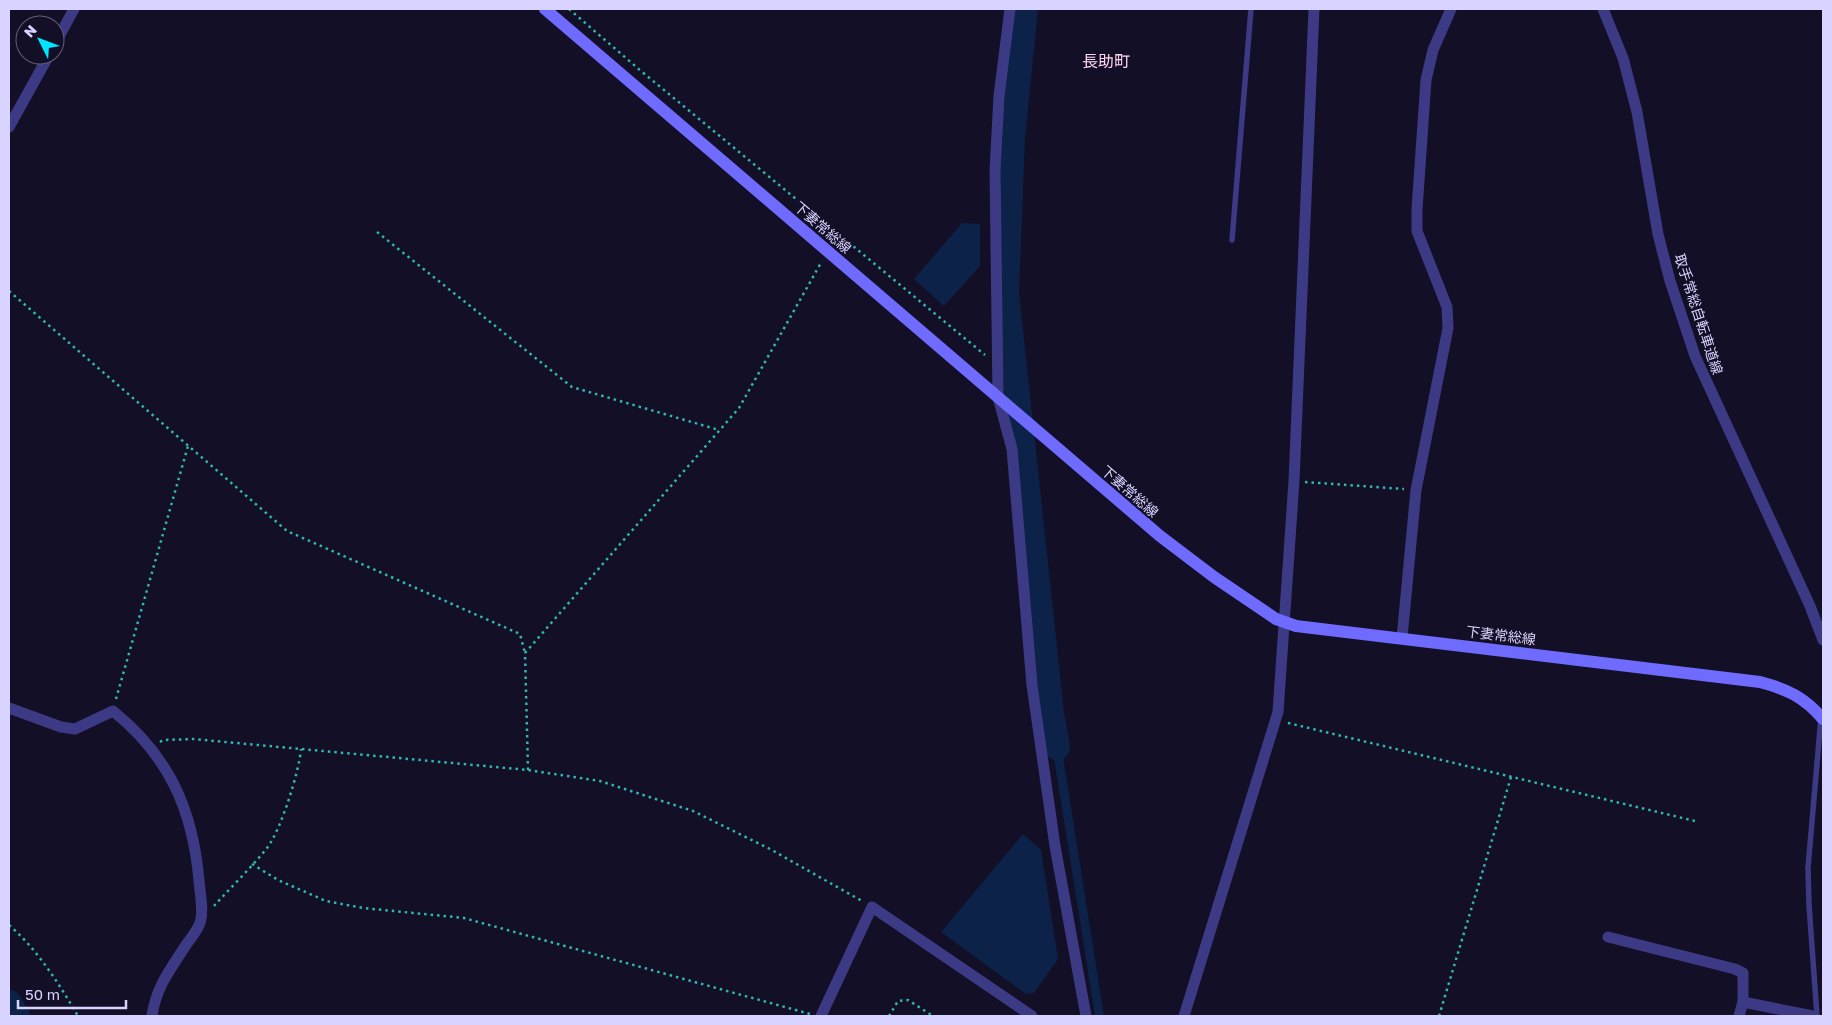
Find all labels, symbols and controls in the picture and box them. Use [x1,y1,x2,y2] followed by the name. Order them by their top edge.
[15,15,65,65] north arrow
[20,21,40,41] text: N
[1082,51,1130,71] district label: 長助町
[791,198,855,256] street label: 下妻常総線
[1671,251,1727,377] street label: 取手常総自転車道線
[1098,462,1162,520] street label: 下妻常総線
[1465,622,1537,648] street label: 下妻常総線
[18,978,125,1010] scale bar
[25,985,60,1003] text: 50 m

